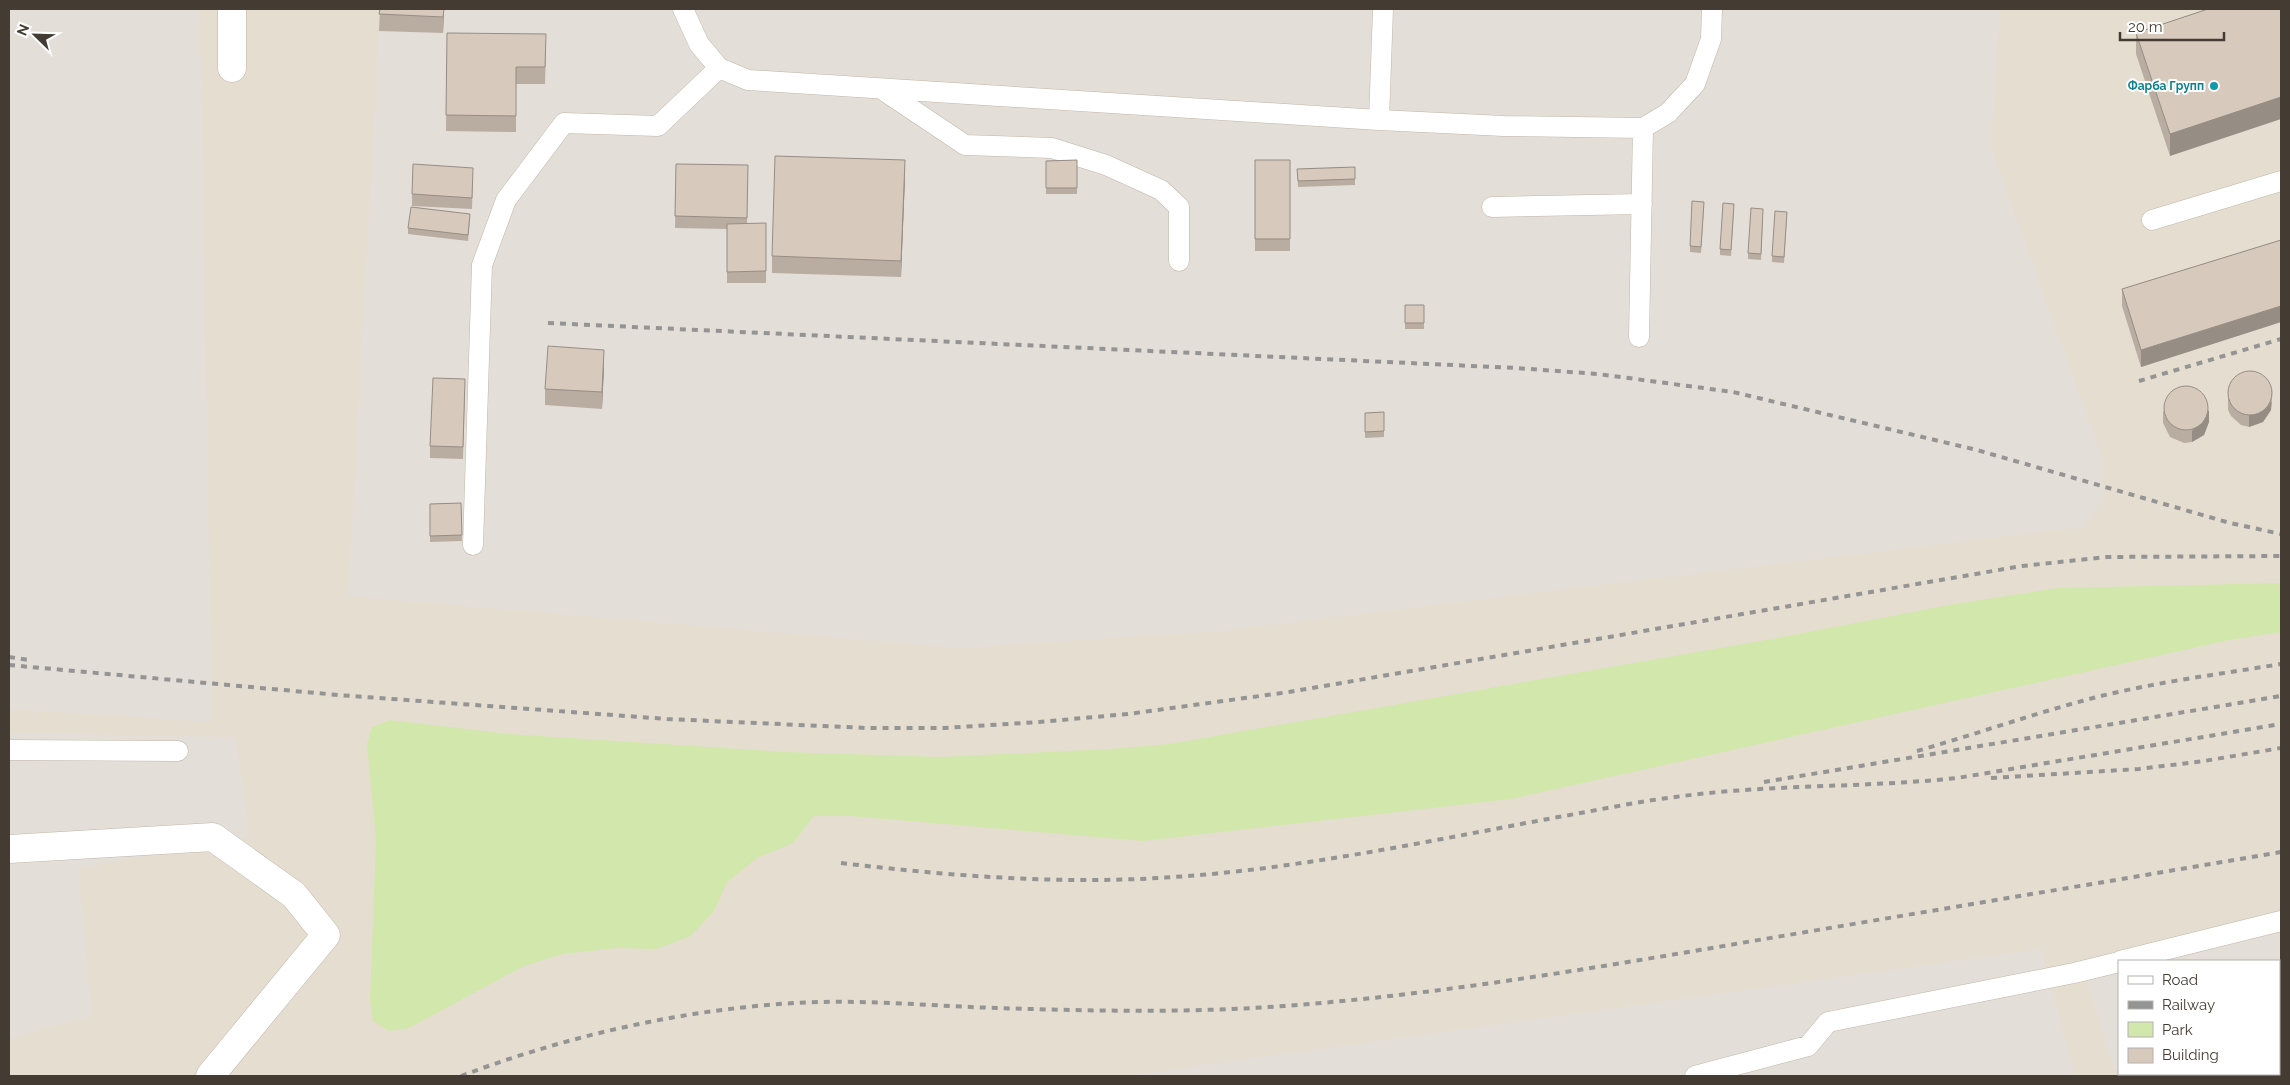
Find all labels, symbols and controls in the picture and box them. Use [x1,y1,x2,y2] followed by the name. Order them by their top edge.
[10,10,60,60] north arrow
[2120,10,2224,42] scale bar
[2128,18,2163,36] text: 20 m
[14,22,32,38] text: N
[2128,79,2204,93] place label: Фарба Групп
[2208,80,2220,92] marker: Фарба Групп
[2118,960,2280,1075] legend
[2162,971,2198,989] text: Road
[2162,996,2215,1014] text: Railway
[2162,1021,2193,1039] text: Park
[2162,1046,2219,1064] text: Building

